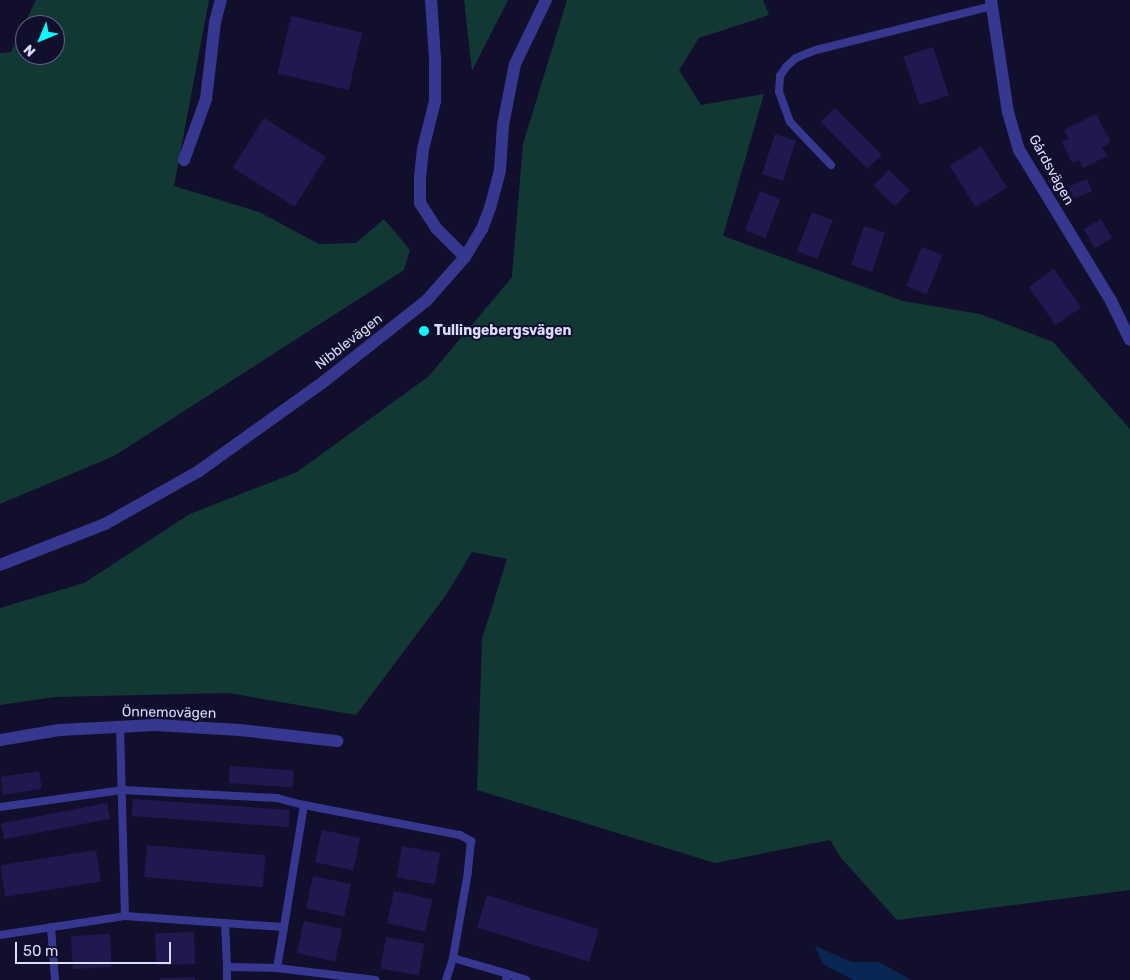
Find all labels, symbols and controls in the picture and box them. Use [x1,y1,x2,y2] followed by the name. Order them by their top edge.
[15,15,65,65] north arrow
[20,41,39,60] text: N
[1025,132,1077,208] street label: Gårdsvägen
[312,311,386,373] street label: Nibblevägen
[434,323,572,339] place label: Tullingebergsvägen
[418,325,430,337] marker: Tullingebergsvägen
[122,704,216,722] street label: Önnemovägen
[18,932,174,964] scale bar
[23,942,58,960] text: 50 m

